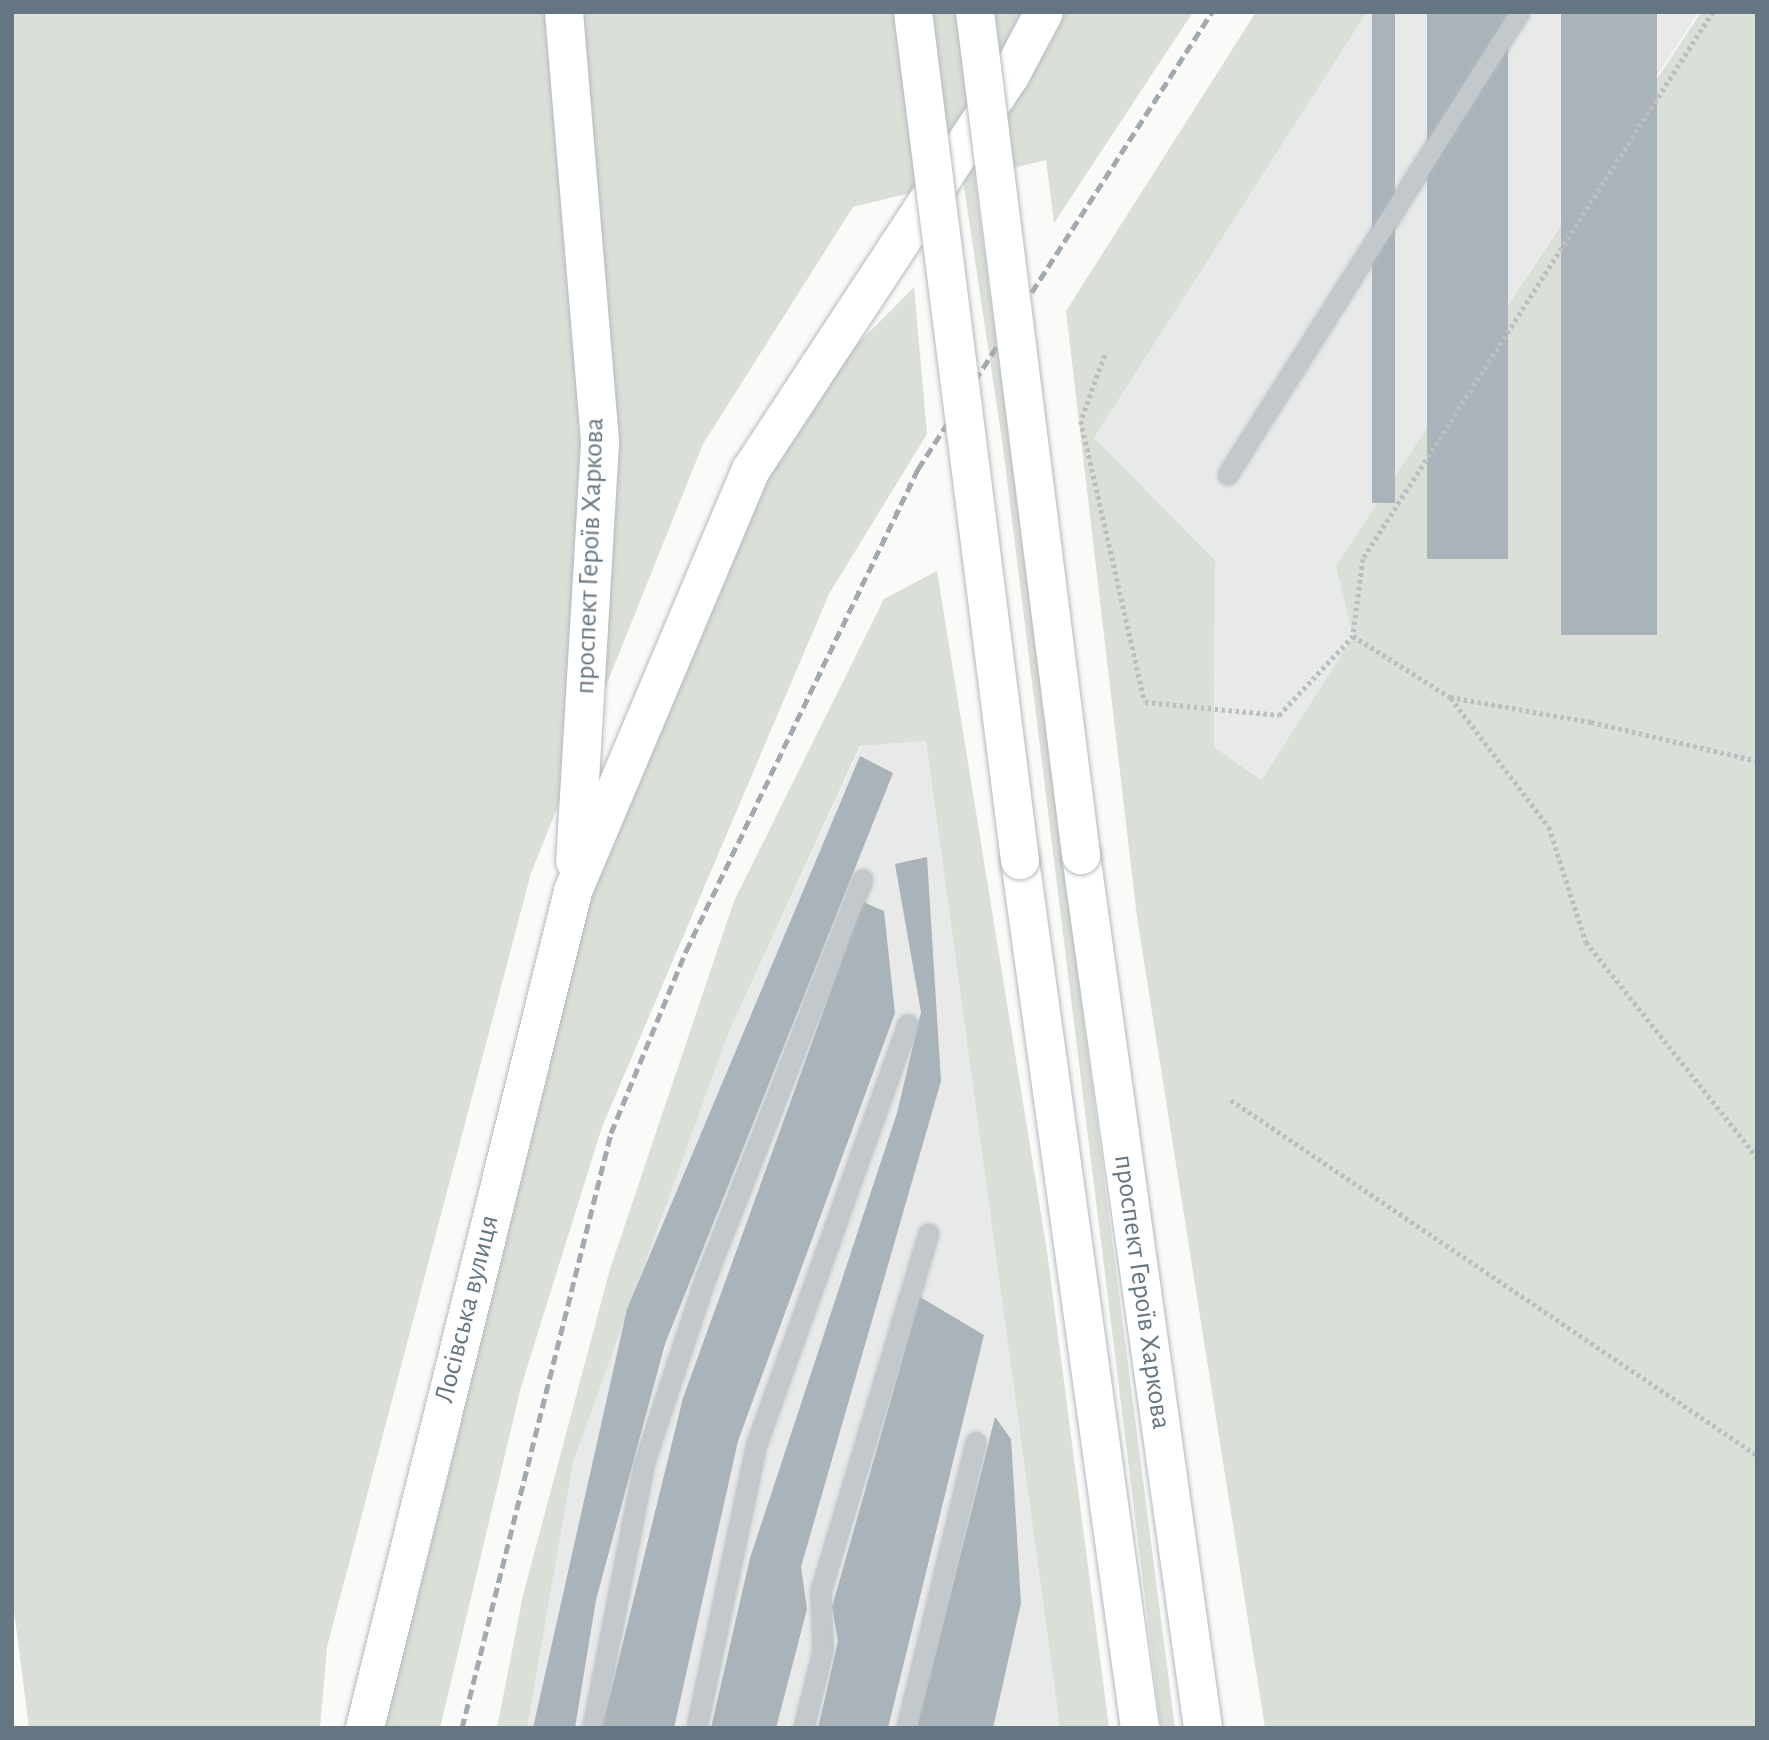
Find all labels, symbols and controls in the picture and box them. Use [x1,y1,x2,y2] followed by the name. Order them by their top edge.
[568,417,612,695] street label: проспект Героїв Харкова
[1106,1153,1178,1431] street label: проспект Героїв Харкова
[427,1212,507,1406] street label: Лосівська вулиця

